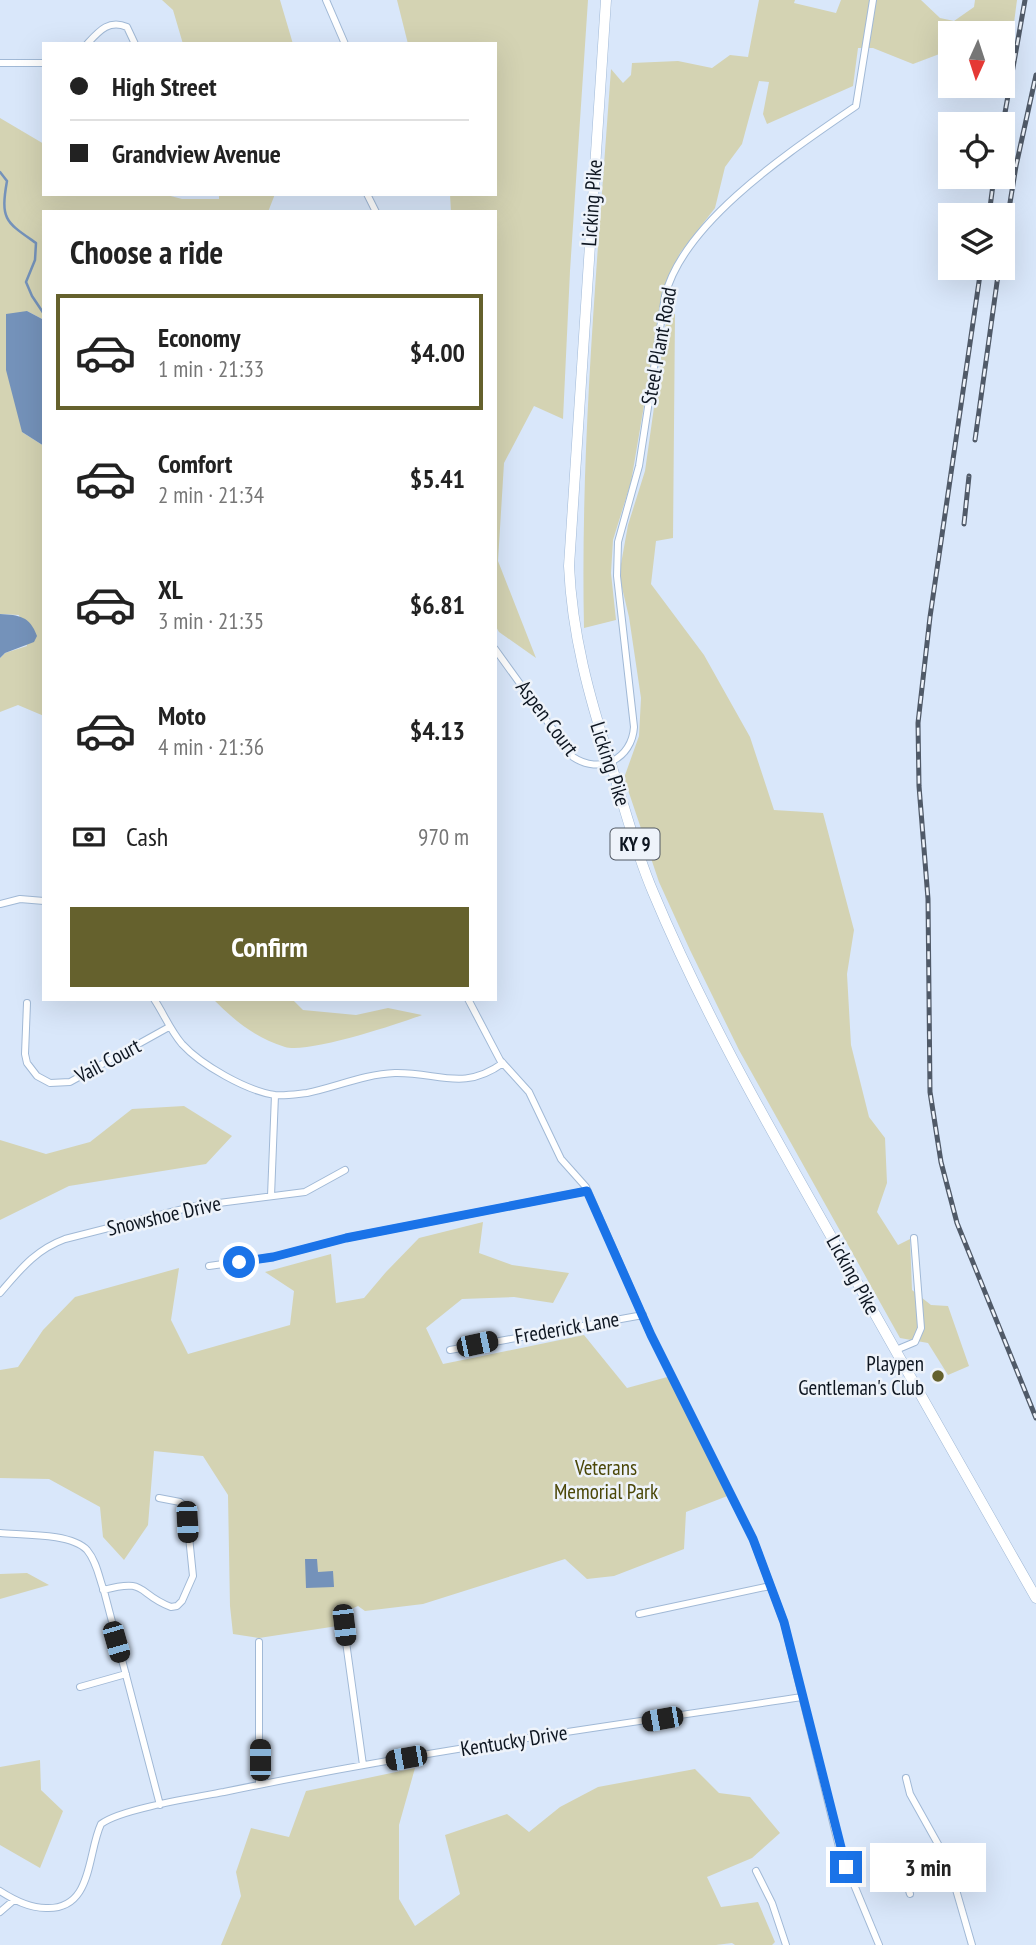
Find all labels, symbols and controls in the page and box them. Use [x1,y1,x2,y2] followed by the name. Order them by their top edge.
[938,21,1015,98] north arrow
[938,21,1015,280] map controls
[112,70,217,103] text: High Street
[938,112,1015,189] button: locate
[112,137,281,170] text: Grandview Avenue
[575,159,608,247] street label: Licking Pike
[938,203,1015,280] button: layers
[70,231,223,273] text: Choose a ride
[635,285,682,407] street label: Steel Plant Road
[74,321,137,384] icon: car
[158,321,240,354] text: Economy
[410,336,465,369] text: $4.00
[158,354,264,383] text: 1 min · 21:33
[74,447,137,510] icon: car
[158,447,232,480] text: Comfort
[410,462,465,495] text: $5.41
[158,480,264,509] text: 2 min · 21:34
[74,573,137,636] icon: car
[158,573,183,606] text: XL
[410,588,465,621] text: $6.81
[158,606,264,635] text: 3 min · 21:35
[510,675,585,761] street label: Aspen Court
[74,699,137,762] icon: car
[158,699,206,732] text: Moto
[410,714,465,747] text: $4.13
[584,718,637,809] street label: Licking Pike
[158,732,264,761] text: 4 min · 21:36
[70,818,108,856] icon: cash
[126,820,168,853] text: Cash
[418,822,469,851] text: 970 m
[610,828,660,860] road number: KY 9
[70,907,469,987] button: Confirm
[69,1032,145,1089] street label: Vail Court
[104,1189,224,1242] street label: Snowshoe Drive
[821,1230,886,1319] street label: Licking Pike
[223,1246,255,1278] route start
[513,1305,621,1350] street label: Frederick Lane
[455,1329,500,1359] car
[798,1350,924,1401] place label: Playpen Gentleman's Club
[930,1368,946,1384] marker: Playpen Gentleman's Club
[554,1454,658,1505] park label: Veterans Memorial Park
[176,1500,199,1544] car
[332,1603,357,1647] car
[101,1619,132,1665] car
[640,1705,685,1733] car
[459,1719,569,1762] street label: Kentucky Drive
[250,1739,271,1781] car
[384,1744,429,1772] car
[870,1842,986,1892] callout: 3 min
[830,1851,862,1883] route end
[905,1853,951,1882] text: 3 min

